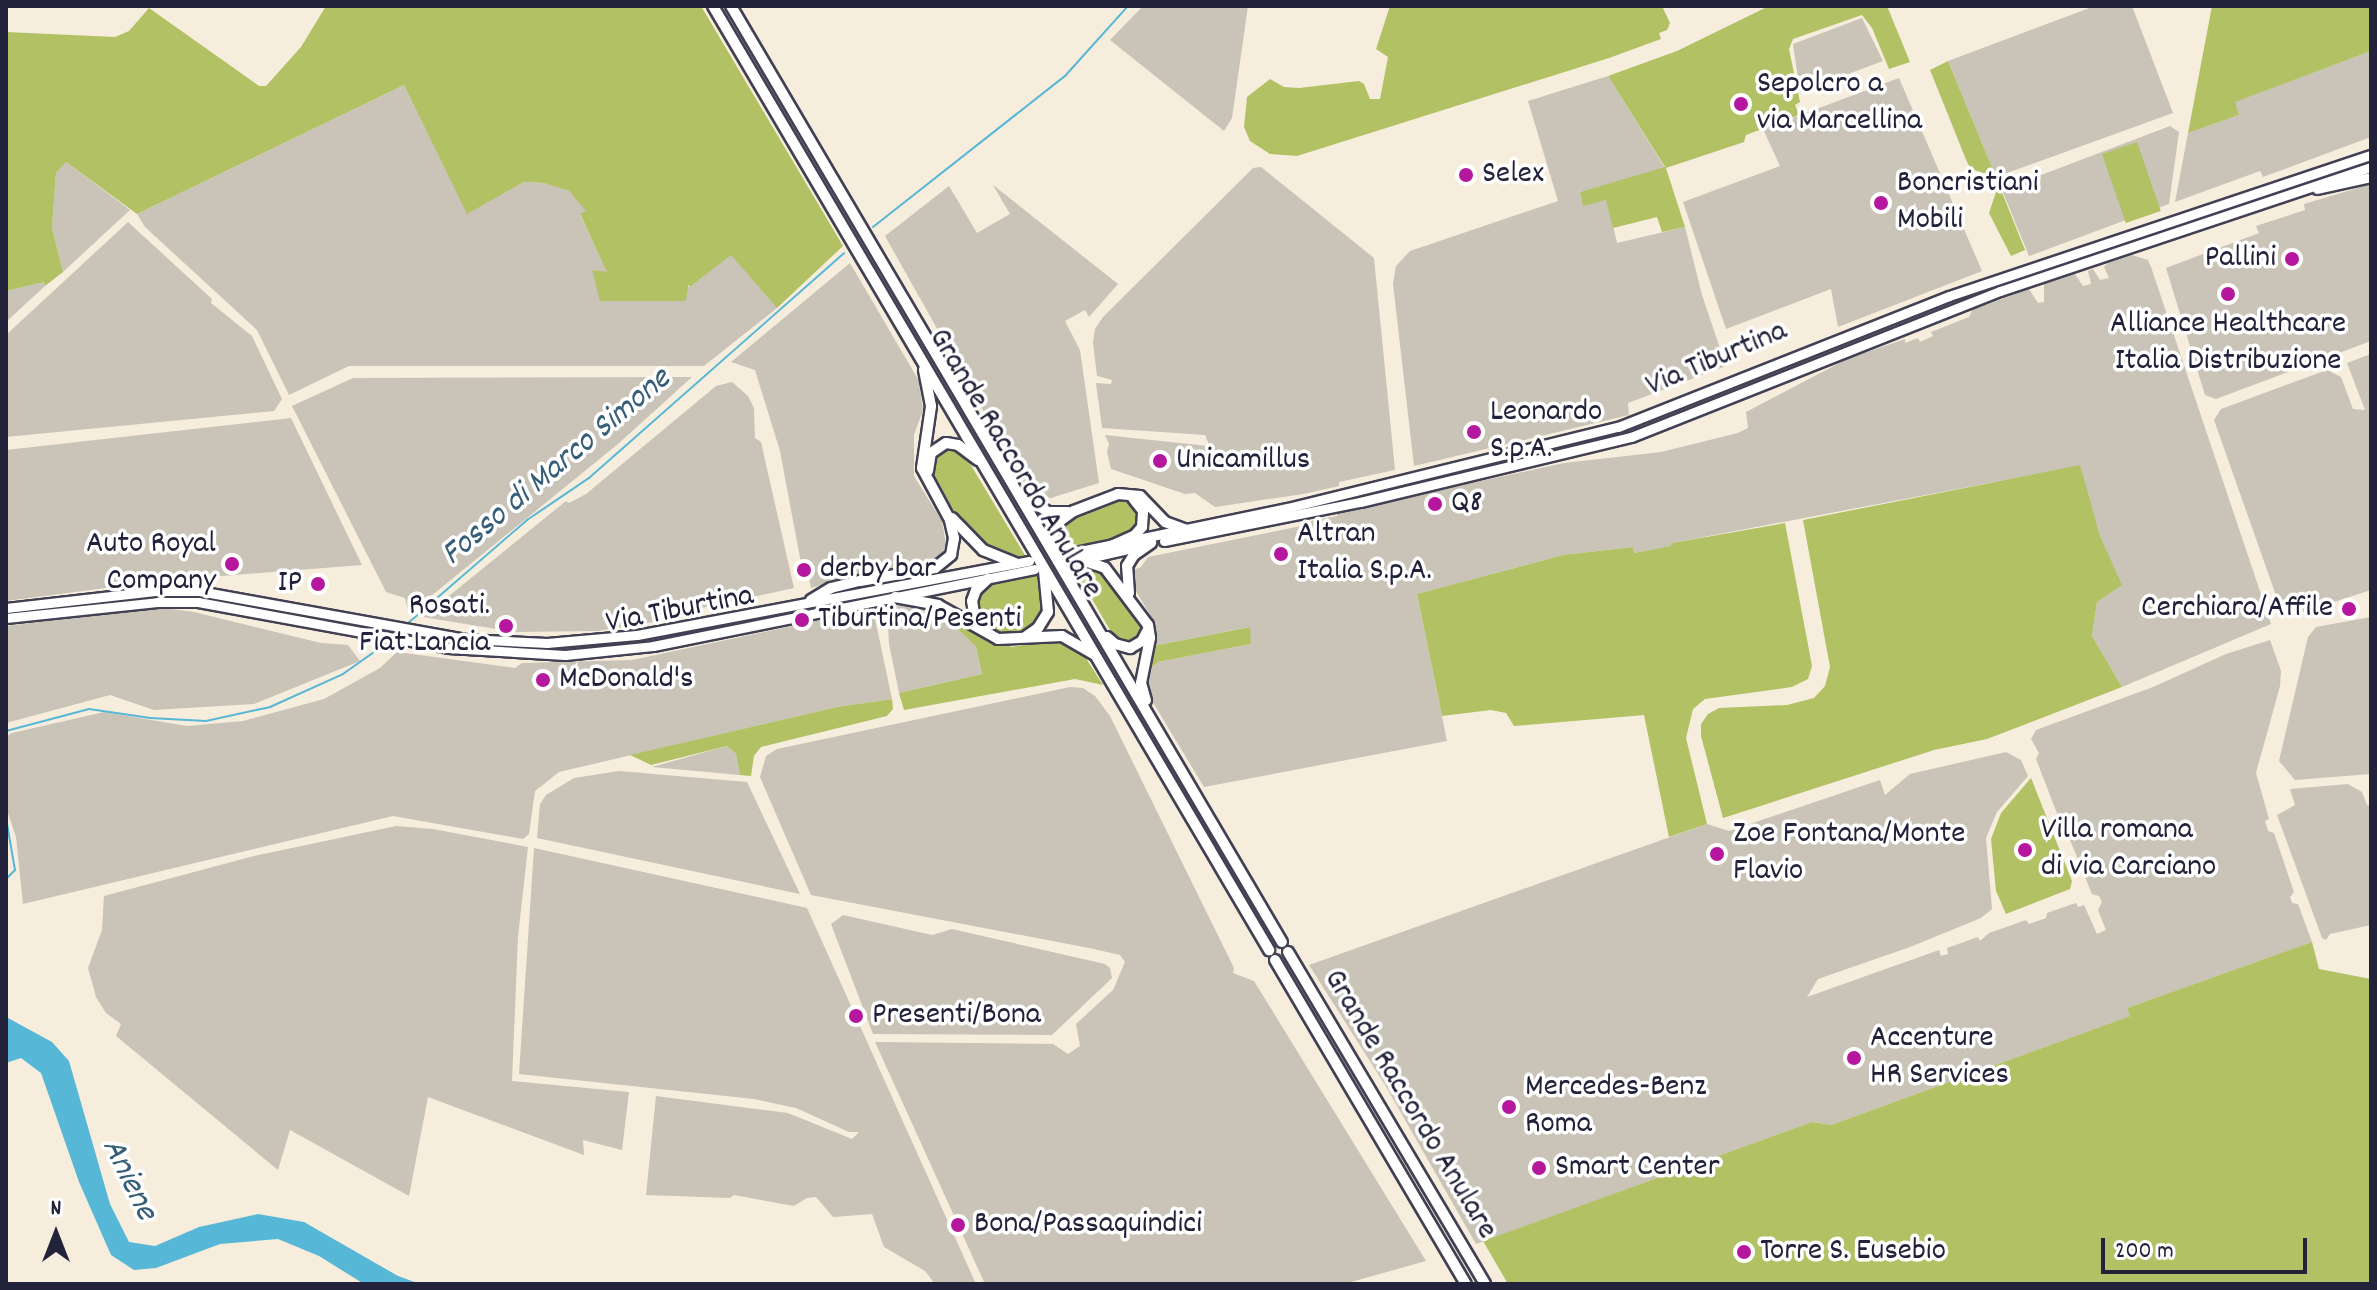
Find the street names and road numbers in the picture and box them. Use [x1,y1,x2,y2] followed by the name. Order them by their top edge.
[1641,313,1793,407] street label: Via Tiburtina
[918,322,1110,606] street label: Grande Raccordo Anulare
[603,578,757,644] street label: Via Tiburtina
[1313,963,1505,1247] street label: Grande Raccordo Anulare

